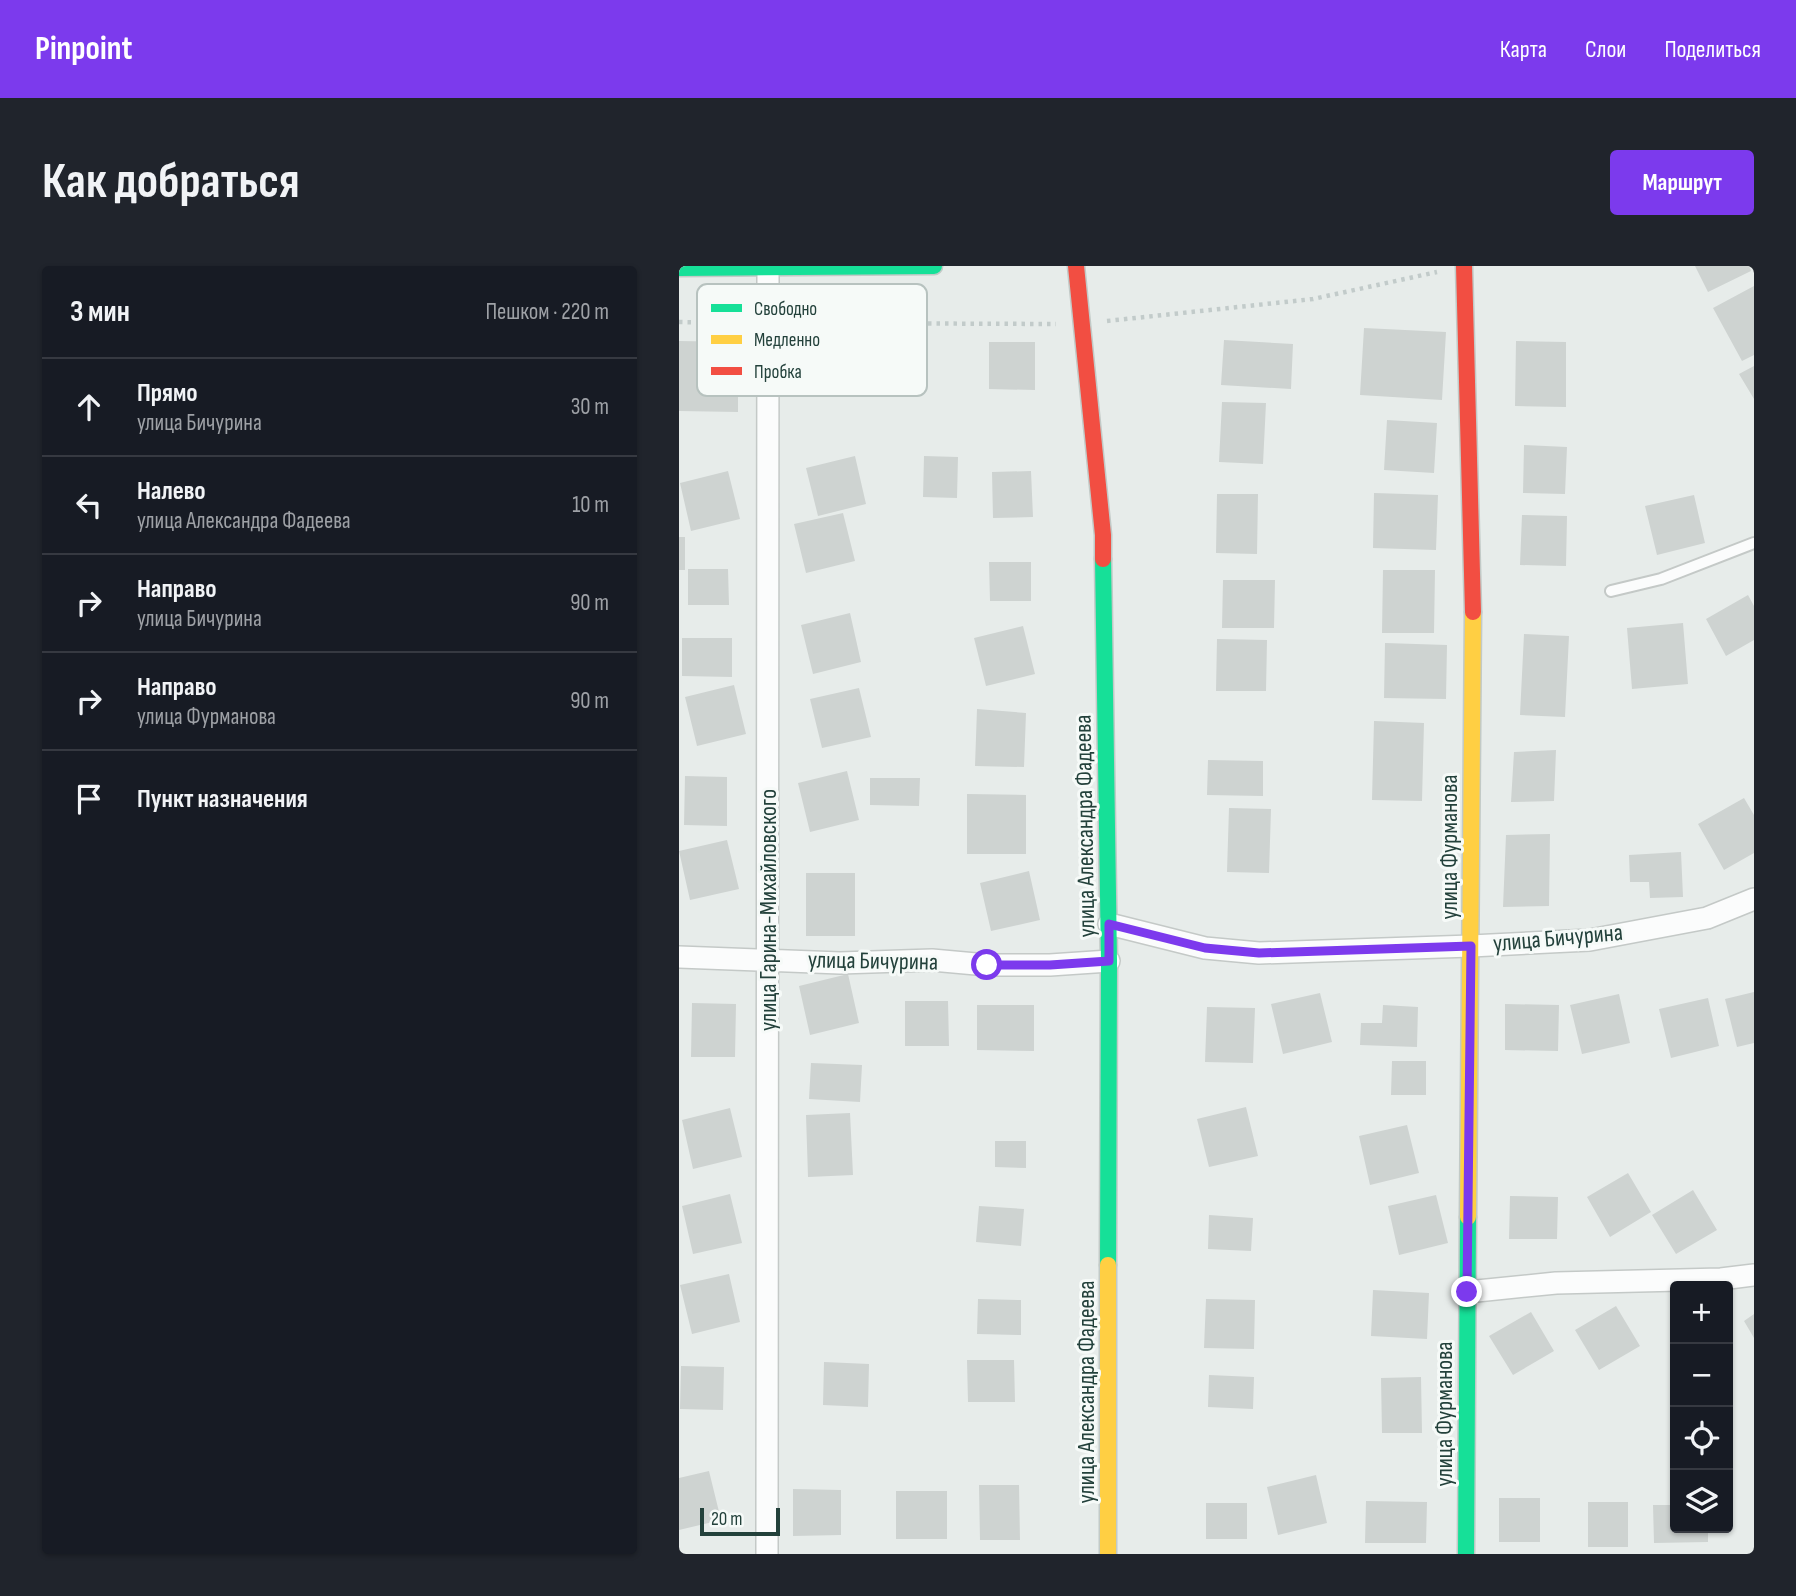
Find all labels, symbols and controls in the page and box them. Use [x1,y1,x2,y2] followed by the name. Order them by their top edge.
[35,29,132,69] text: Pinpoint
[1500,35,1547,64] text: Карта
[1585,35,1626,64] text: Слои
[1664,35,1761,64] text: Поделиться
[1610,150,1754,215] button: Маршрут
[42,153,300,212] text: Как добраться
[697,284,927,396] legend
[70,294,130,330] text: 3 мин
[485,298,609,326] text: Пешком · 220 m
[754,298,817,321] text: Свободно
[754,329,820,352] text: Медленно
[754,361,802,384] text: Пробка
[137,378,198,409] text: Прямо
[70,388,108,426] icon: ahead
[571,393,609,421] text: 30 m
[137,409,262,437] text: улица Бичурина
[137,476,206,507] text: Налево
[70,486,108,524] icon: left
[572,491,609,519] text: 10 m
[137,507,351,535] text: улица Александра Фадеева
[137,574,216,605] text: Направо
[70,584,108,622] icon: right
[570,589,609,617] text: 90 m
[137,605,262,633] text: улица Бичурина
[137,672,216,703] text: Направо
[70,682,108,720] icon: right
[570,687,609,715] text: 90 m
[137,703,276,731] text: улица Фурманова
[1069,714,1101,938] street label: улица Александра Фадеева
[1435,775,1464,919] street label: улица Фурманова
[70,780,108,818] icon: arrive
[137,784,308,815] text: Пункт назначения
[754,789,783,1031] street label: улица Гарина-Михайловского
[1492,918,1624,958] street label: улица Бичурина
[808,945,938,977] street label: улица Бичурина
[971,949,1002,980] route start
[1451,1276,1482,1307] route end
[1072,1281,1101,1503] street label: улица Александра Фадеева
[1670,1281,1733,1533] map controls
[1670,1281,1733,1344] button: +
[1430,1342,1459,1486] street label: улица Фурманова
[1670,1344,1733,1407] button: −
[1670,1407,1733,1470] button: locate
[1670,1470,1733,1533] button: layers
[700,1505,781,1537] scale bar
[711,1508,743,1531] text: 20 m

